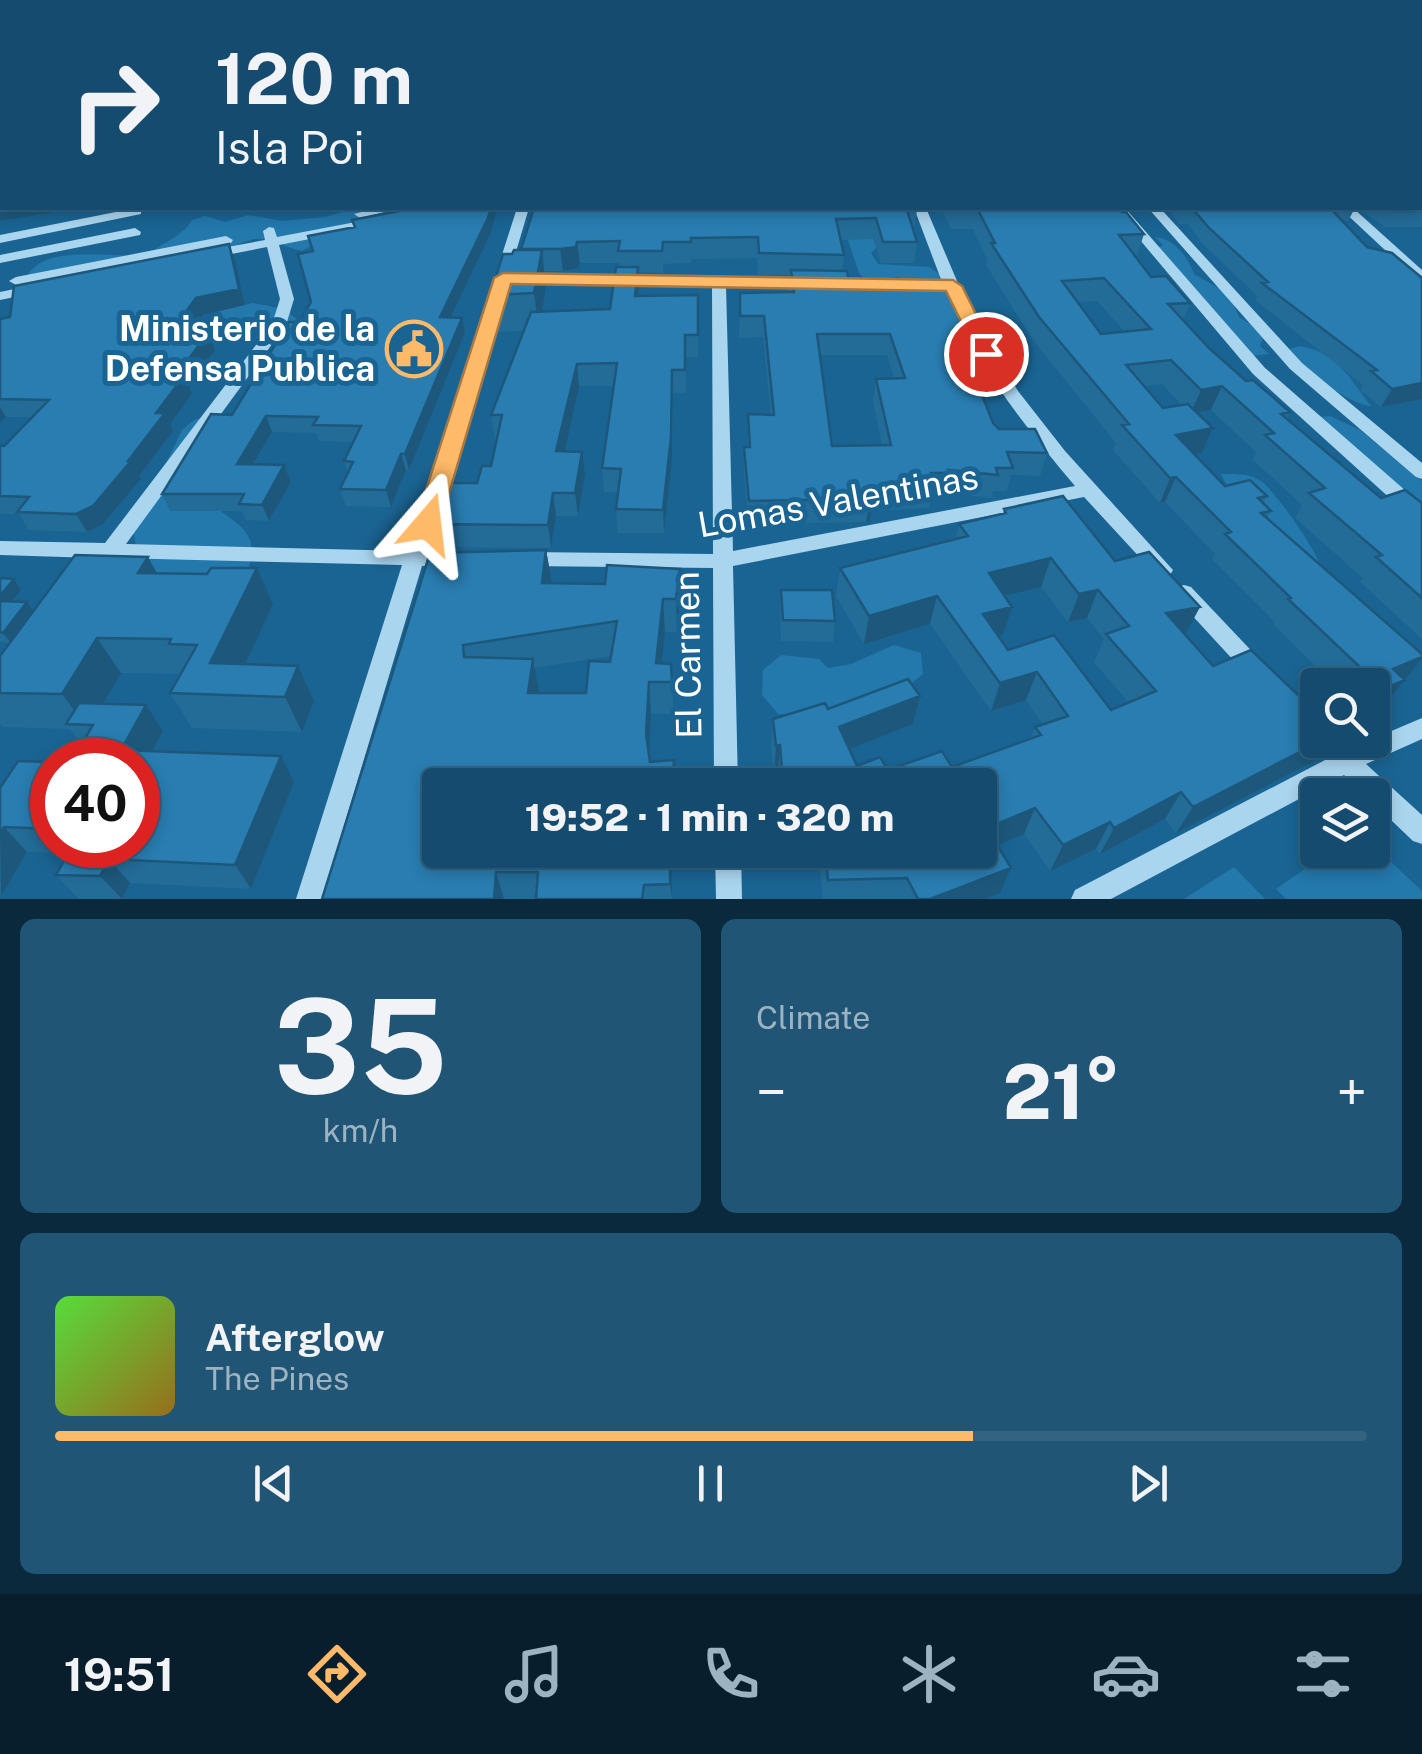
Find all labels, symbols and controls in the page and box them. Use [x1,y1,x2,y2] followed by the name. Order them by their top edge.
[215,37,413,120] text: 120 m
[50,40,180,170] icon: right
[215,121,365,174] text: Isla Poi
[105,308,375,389] place label: Ministerio de la Defensa Publica
[944,312,1029,397] pin
[384,319,444,379] public building icon: Ministerio de la Defensa Publica
[959,327,1014,382] icon: arrive
[695,456,981,545] street label: Lomas Valentinas
[376,472,480,576] position arrow
[666,571,709,739] street label: El Carmen
[1300,668,1390,868] map controls
[1300,668,1390,758] button: search
[30,738,160,868] speed limit sign: 40
[1300,778,1390,868] button: layers
[525,795,894,840] text: 19:52 · 1 min · 320 m
[273,971,448,1123] text: 35
[756,999,870,1036] text: Climate
[1003,1048,1120,1136] text: 21°
[756,1060,787,1124] text: −
[1337,1060,1367,1124] text: +
[323,1112,398,1149] text: km/h
[205,1315,385,1360] text: Afterglow
[205,1360,349,1397] text: The Pines
[246,1456,301,1511] icon: previous
[683,1456,738,1511] icon: pause
[1121,1456,1176,1511] icon: next
[302,1639,372,1709] icon: directions
[499,1639,569,1709] icon: music
[696,1639,766,1709] icon: phone
[894,1639,964,1709] icon: climate
[1091,1639,1161,1709] icon: car
[1288,1639,1358,1709] icon: filters
[64,1648,174,1701] text: 19:51

